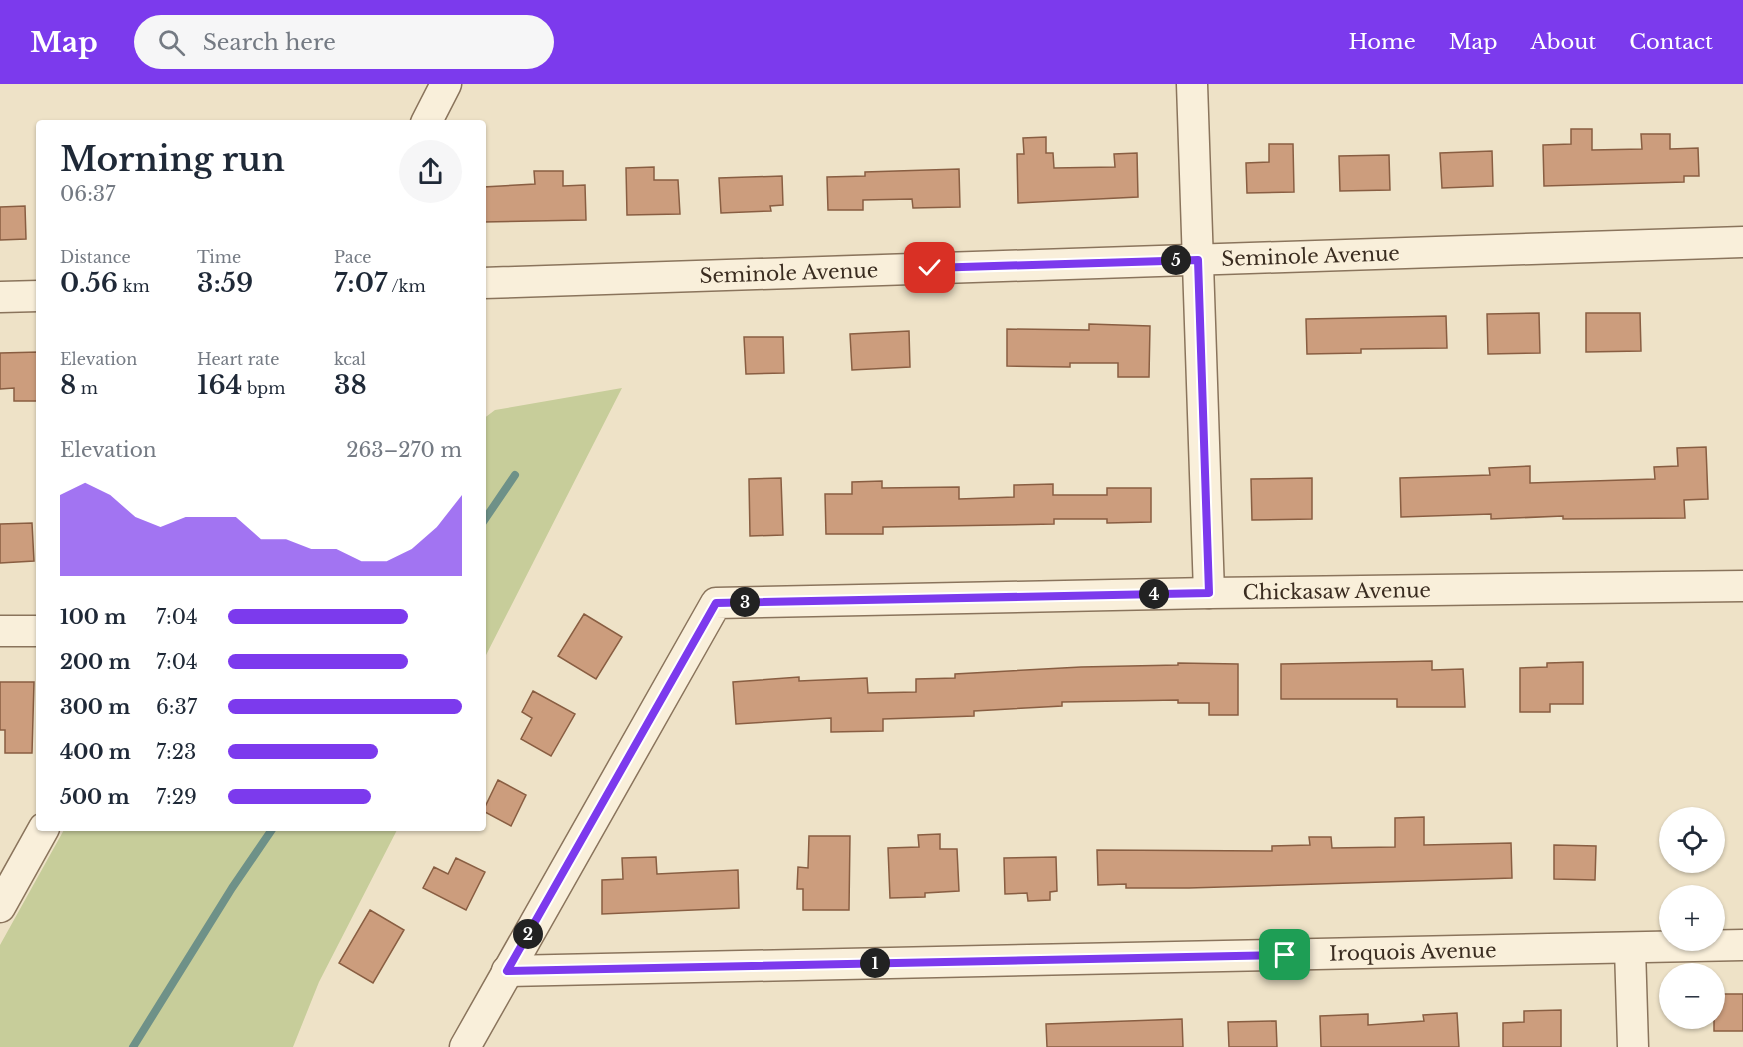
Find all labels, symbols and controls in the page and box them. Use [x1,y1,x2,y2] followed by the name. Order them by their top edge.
[134,15,554,69] search box
[30,25,98,60] text: Map
[155,26,188,59] icon: search
[203,29,336,56] text: Search here
[1349,29,1416,55] text: Home
[1449,29,1497,55] text: Map
[1530,29,1596,55] text: About
[1629,29,1713,55] text: Contact
[60,139,285,180] text: Morning run
[399,140,462,203] button: share
[60,182,115,206] text: 06:37
[1221,241,1400,271] street label: Seminole Avenue
[904,242,955,293] pin
[1161,245,1191,275] pin: 5
[60,247,131,267] text: Distance
[197,247,241,267] text: Time
[334,247,371,267] text: Pace
[1171,250,1181,270] text: 5
[913,251,946,284] icon: check
[699,258,879,288] street label: Seminole Avenue
[60,267,118,299] text: 0.56
[197,267,253,299] text: 3:59
[334,267,387,299] text: 7:07
[118,276,150,296] text: km
[387,276,426,296] text: /km
[60,349,137,369] text: Elevation
[197,349,279,369] text: Heart rate
[334,349,366,369] text: kcal
[60,369,76,401] text: 8
[197,369,242,401] text: 164
[334,369,367,401] text: 38
[76,378,98,398] text: m
[242,378,285,398] text: bpm
[60,438,157,462] text: Elevation
[346,438,462,462] text: 263–270 m
[1243,578,1431,605] street label: Chickasaw Avenue
[1139,579,1169,609] pin: 4
[1149,584,1159,604] text: 4
[730,587,760,617] pin: 3
[740,592,750,612] text: 3
[60,605,126,629] text: 100 m
[156,605,198,629] text: 7:04
[60,650,131,674] text: 200 m
[156,650,198,674] text: 7:04
[60,695,130,719] text: 300 m
[156,695,197,719] text: 6:37
[60,740,131,764] text: 400 m
[156,740,196,764] text: 7:23
[60,785,130,809] text: 500 m
[156,785,197,809] text: 7:29
[1659,807,1725,1029] map controls
[1659,807,1725,873] button: locate
[1659,885,1725,951] button: +
[513,919,543,949] pin: 2
[523,924,533,944] text: 2
[1259,929,1310,980] pin
[1268,938,1301,971] icon: arrive
[1329,938,1497,966] street label: Iroquois Avenue
[860,948,890,978] pin: 1
[872,953,878,973] text: 1
[1659,963,1725,1029] button: −

